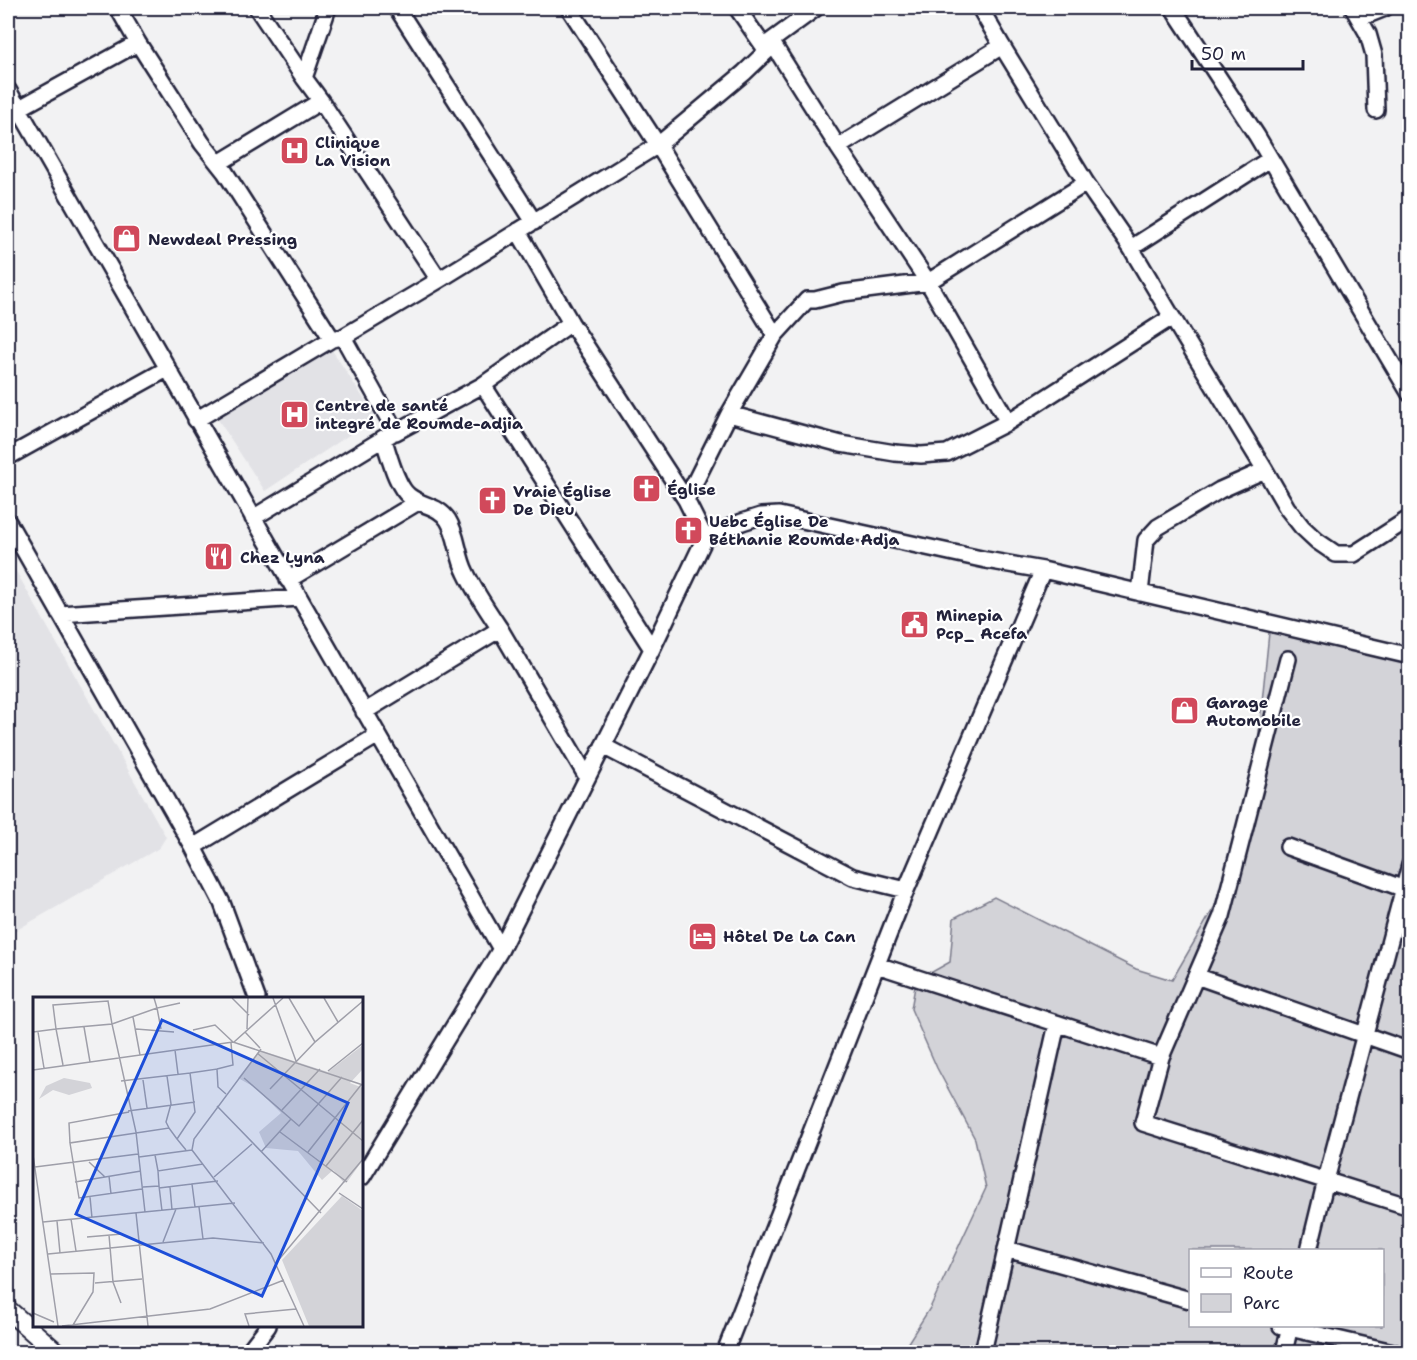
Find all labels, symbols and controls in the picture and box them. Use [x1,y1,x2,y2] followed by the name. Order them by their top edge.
[1192,33,1303,71] scale bar
[1201,42,1246,66] text: 50 m
[315,132,391,171] place label: Clinique La Vision
[278,135,310,167] hospital icon: Clinique La Vision
[111,223,143,255] shop icon: Newdeal Pressing
[148,229,297,250] place label: Newdeal Pressing
[315,395,523,434] place label: Centre de santé integré de Roumde-adjia
[278,398,310,430] hospital icon: Centre de santé integré de Roumde-adjia
[630,473,662,505] church icon: Église
[667,479,716,500] place label: Église
[513,481,612,520] place label: Vraie Église De Dieu
[476,484,508,516] church icon: Vraie Église De Dieu
[709,511,900,550] place label: Uebc Église De Béthanie Roumde Adja
[672,514,704,546] church icon: Uebc Église De Béthanie Roumde Adja
[203,541,235,573] restaurant icon: Chez Lyna
[240,547,325,568] place label: Chez Lyna
[936,605,1027,644] place label: Minepia Pcp_ Acefa
[899,608,931,640] public building icon: Minepia Pcp_ Acefa
[1206,692,1301,731] place label: Garage Automobile
[1169,695,1201,727] shop icon: Garage Automobile
[686,920,718,952] hotel icon: Hôtel De La Can
[723,926,856,947] place label: Hôtel De La Can
[33,997,363,1327] inset map
[1189,1249,1384,1327] legend
[1243,1261,1294,1285] text: Route
[1243,1291,1280,1315] text: Parc

